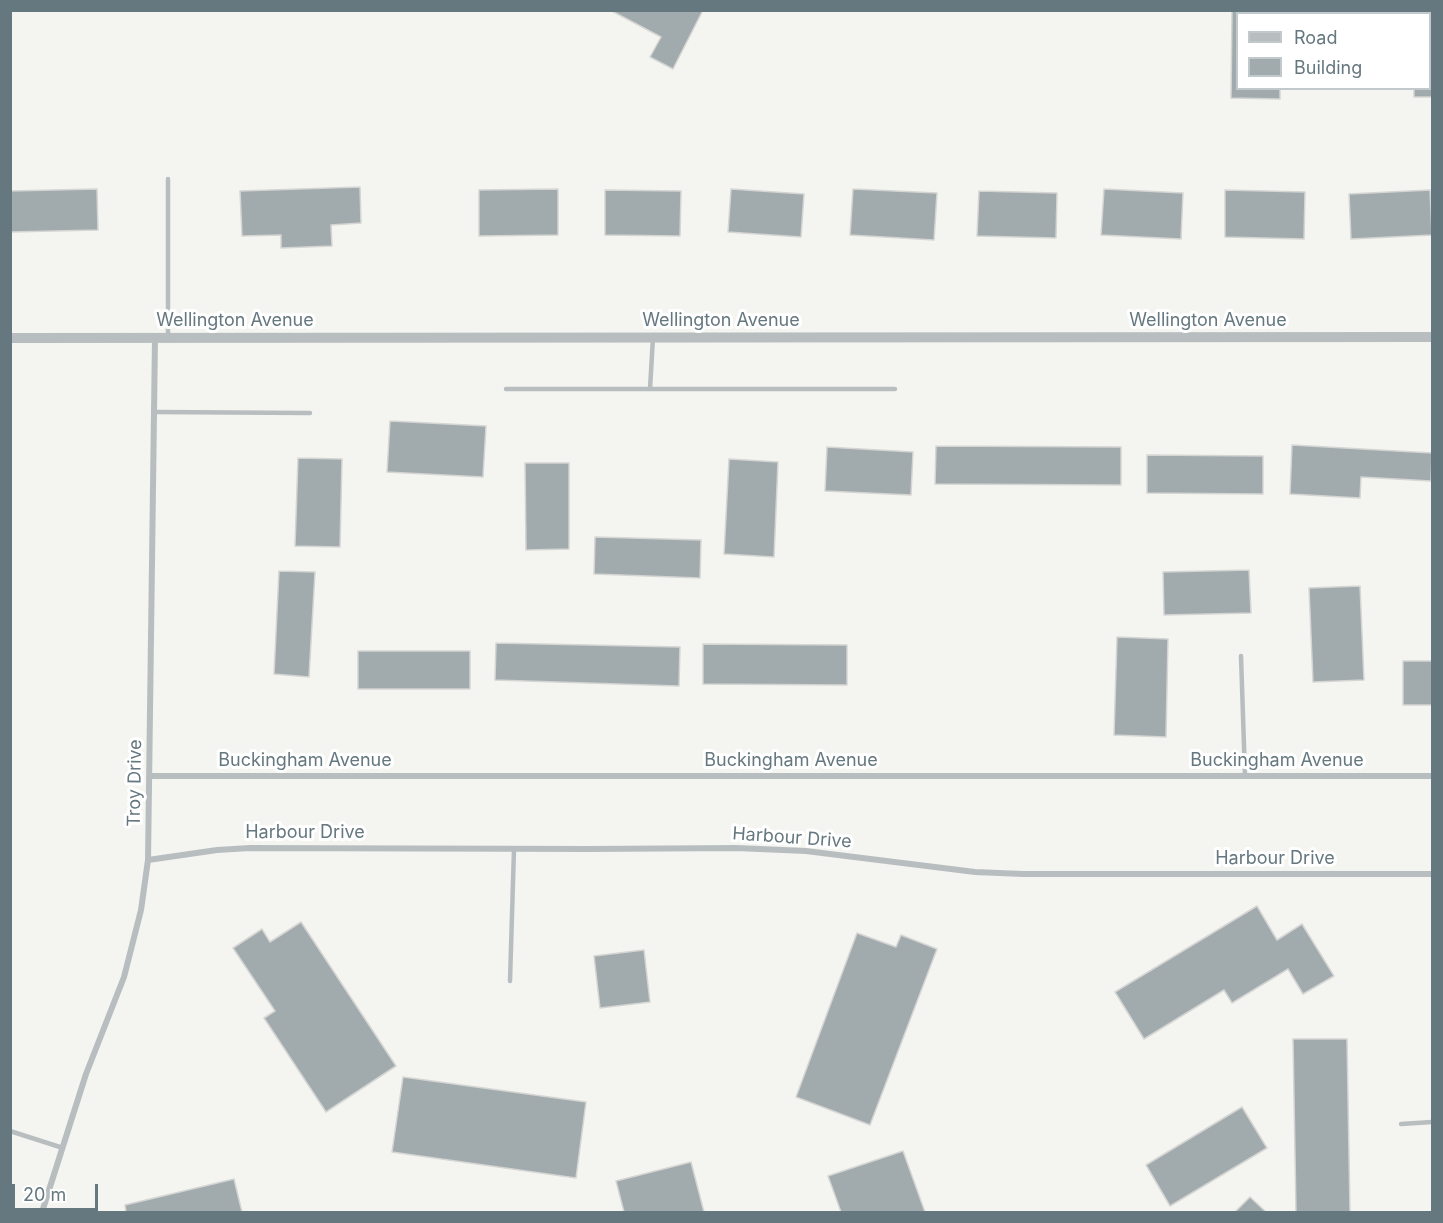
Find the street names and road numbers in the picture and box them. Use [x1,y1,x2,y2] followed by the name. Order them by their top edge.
[156,310,314,332] street label: Wellington Avenue
[642,310,800,332] street label: Wellington Avenue
[1129,310,1287,332] street label: Wellington Avenue
[123,739,147,827] street label: Troy Drive
[218,750,392,772] street label: Buckingham Avenue
[704,750,878,772] street label: Buckingham Avenue
[1190,750,1364,772] street label: Buckingham Avenue
[245,822,365,844] street label: Harbour Drive
[732,823,852,853] street label: Harbour Drive
[1215,848,1335,870] street label: Harbour Drive

